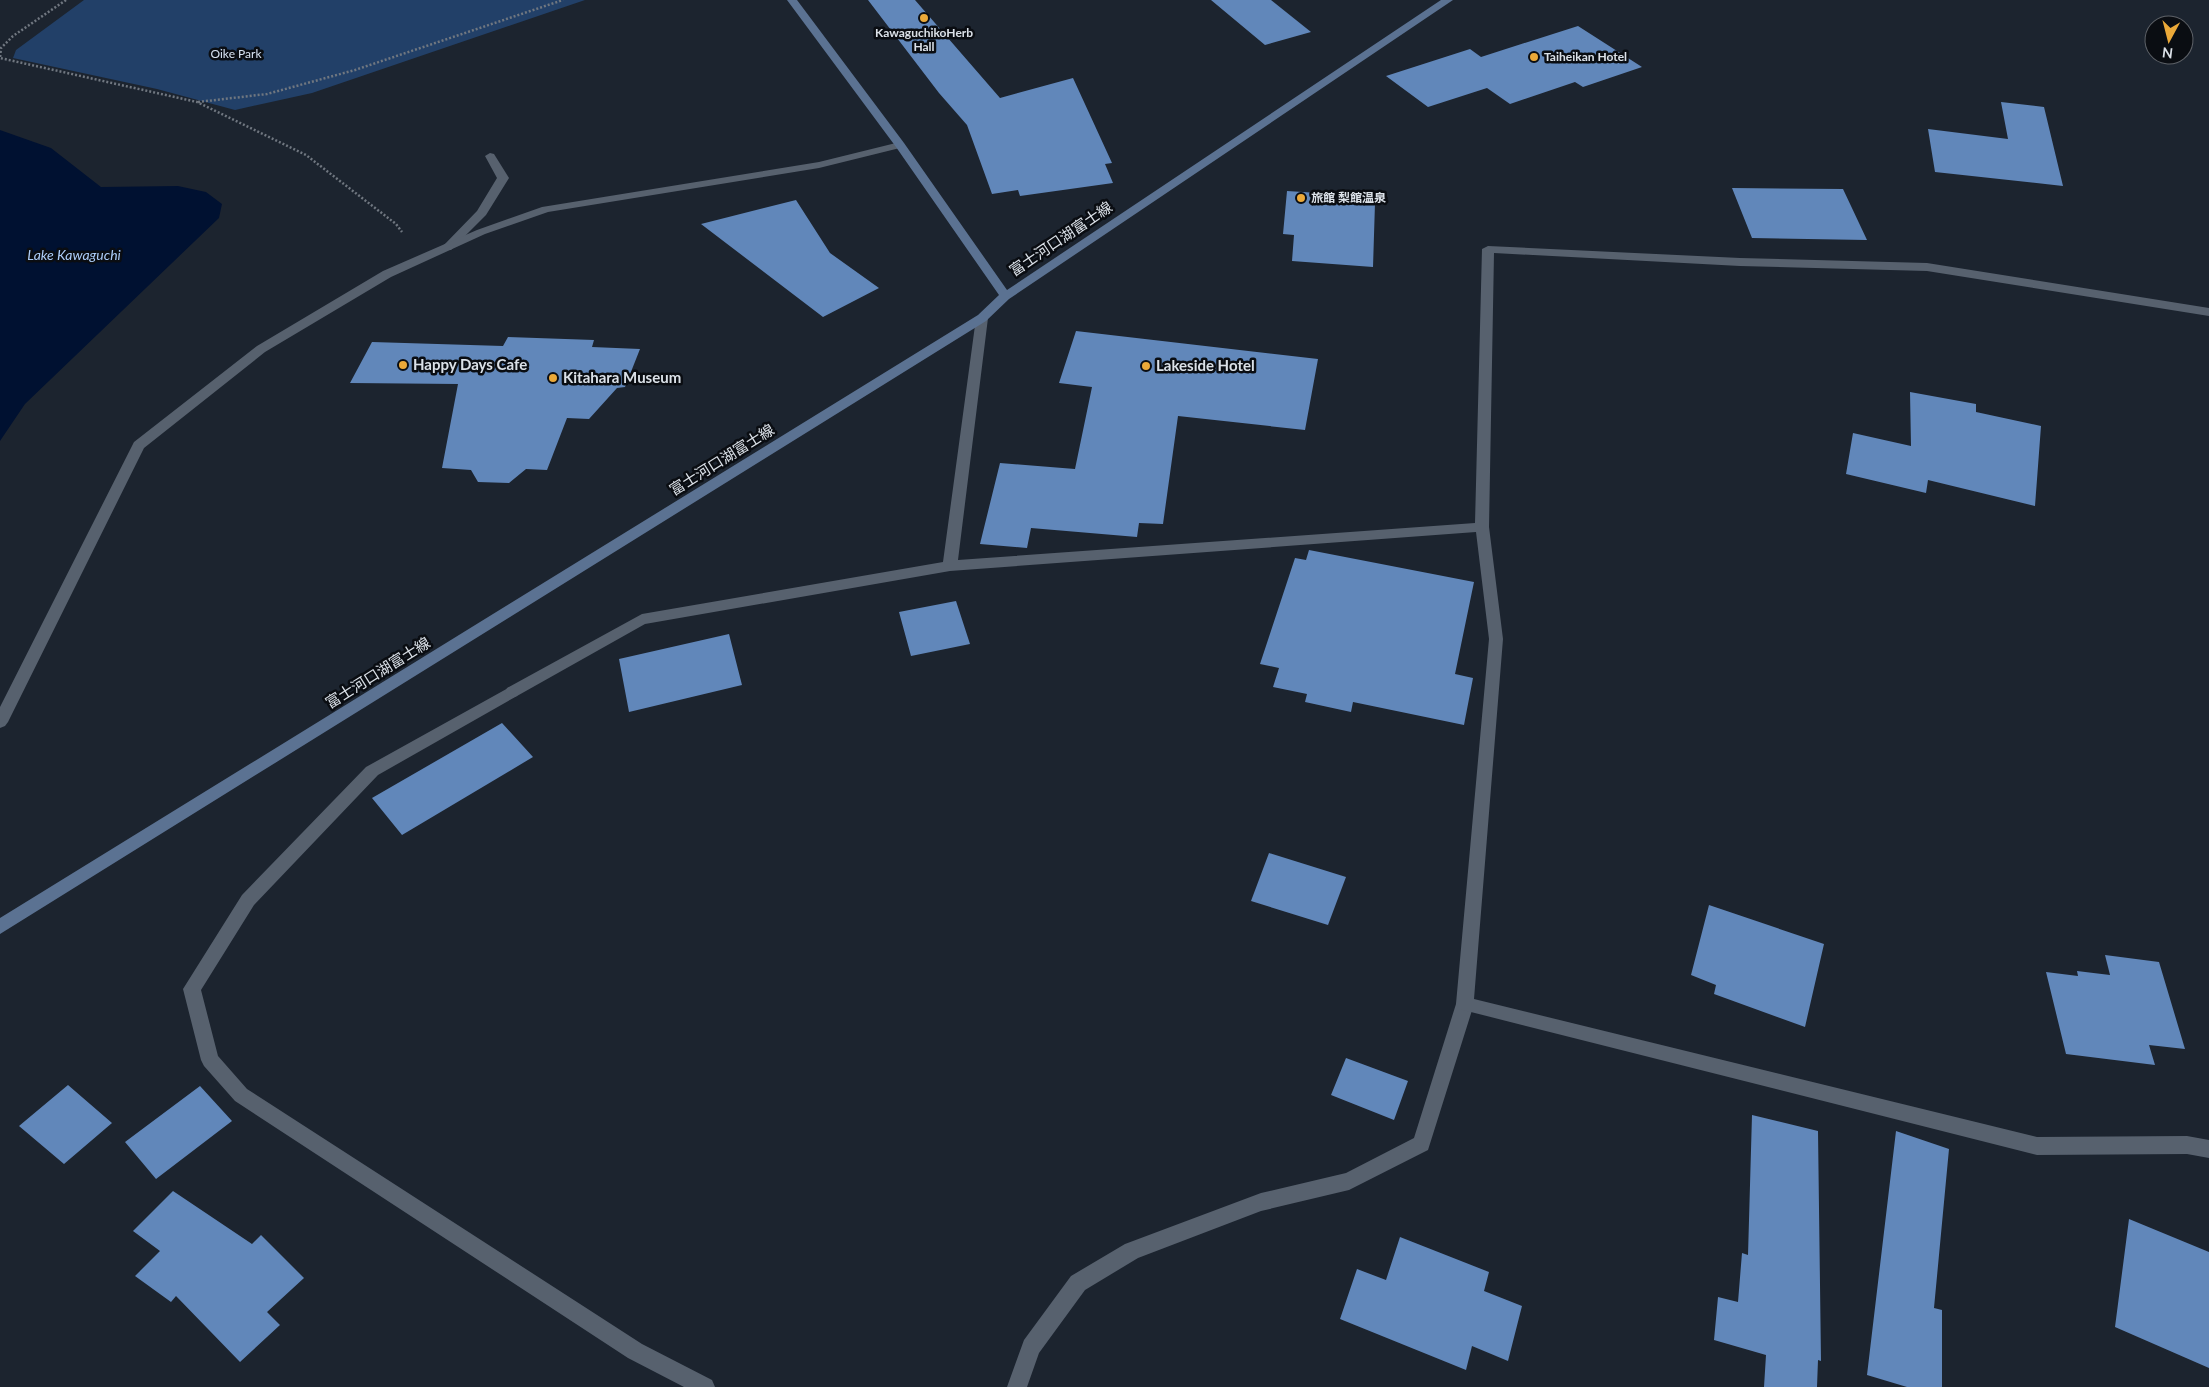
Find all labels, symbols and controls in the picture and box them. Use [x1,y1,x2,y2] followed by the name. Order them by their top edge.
[918,12,930,24] marker: KawaguchikoHerb Hall
[2144,15,2194,65] north arrow
[875,25,973,54] place label: KawaguchikoHerb Hall
[2161,44,2174,62] text: N
[211,46,262,61] park label: Oike Park
[1544,49,1627,64] place label: Taiheikan Hotel
[1528,51,1540,63] marker: Taiheikan Hotel
[1311,190,1386,205] place label: 旅館 梨館温泉
[1295,192,1307,204] marker: 旅館 梨館温泉
[1006,197,1115,279] street label: 富士河口湖富士線
[27,246,122,263] water label: Lake Kawaguchi
[413,355,527,373] place label: Happy Days Cafe
[1156,356,1255,374] place label: Lakeside Hotel
[397,359,409,371] marker: Happy Days Cafe
[1140,360,1152,372] marker: Lakeside Hotel
[563,368,681,386] place label: Kitahara Museum
[547,372,559,384] marker: Kitahara Museum
[666,420,777,499] street label: 富士河口湖富士線
[322,633,433,712] street label: 富士河口湖富士線

